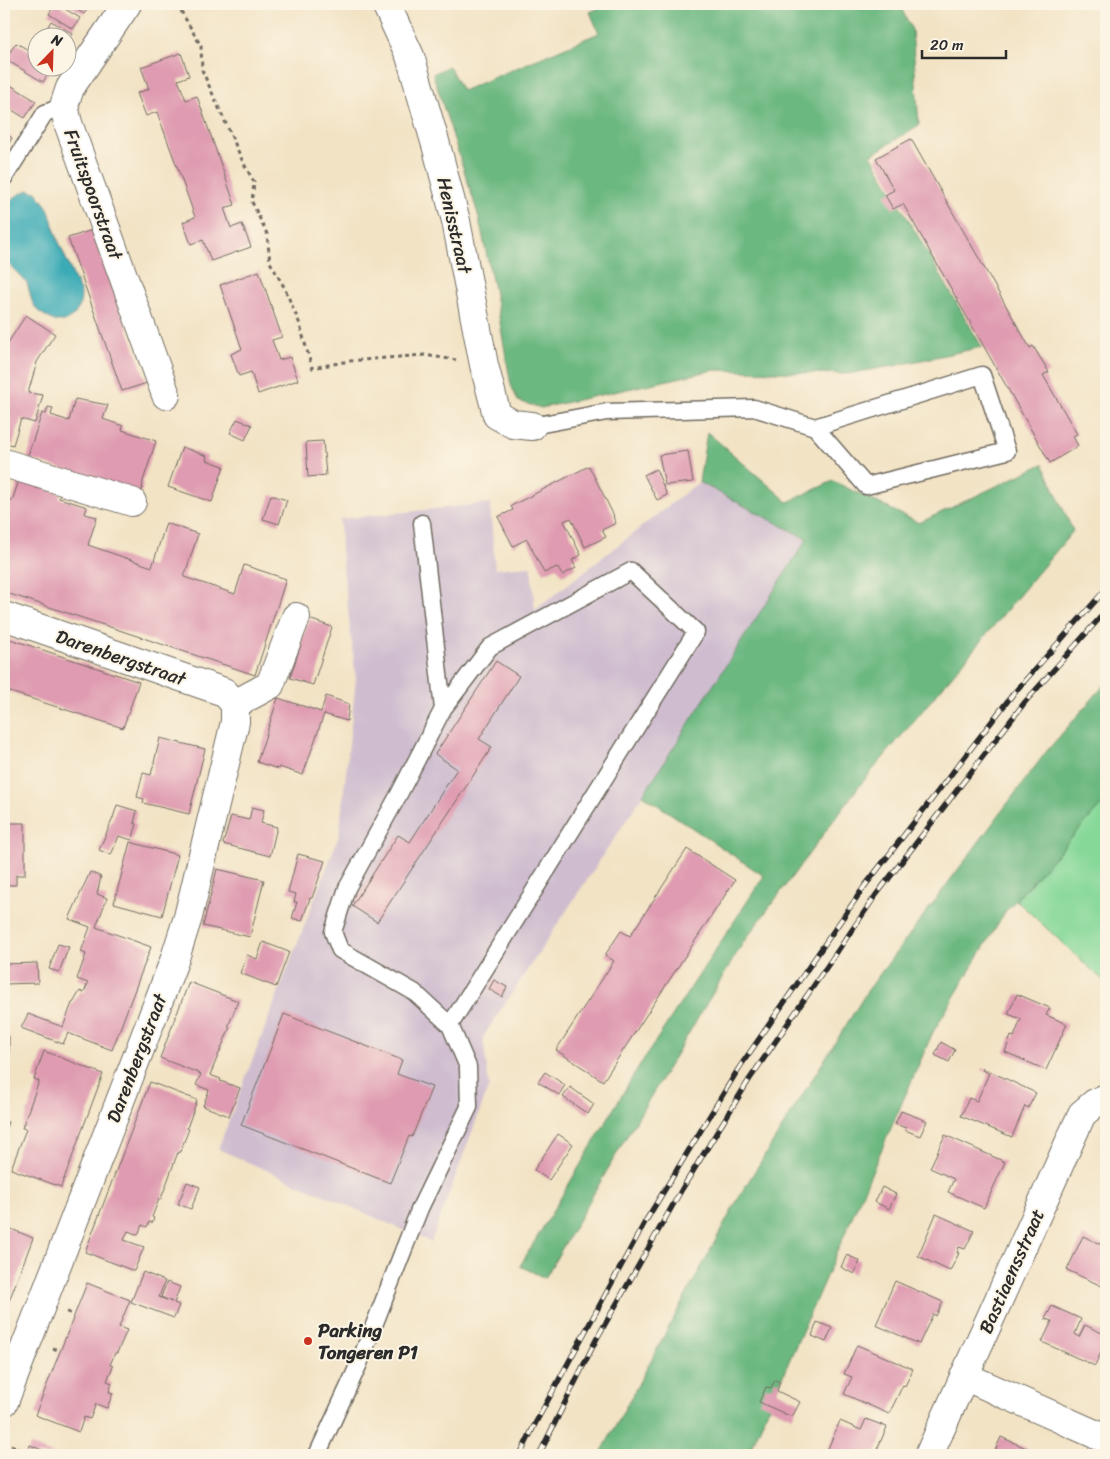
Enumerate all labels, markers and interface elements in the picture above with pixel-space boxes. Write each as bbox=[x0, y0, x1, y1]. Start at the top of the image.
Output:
text: N bbox=[47, 27, 67, 54]
north arrow bbox=[28, 28, 78, 78]
scale bar bbox=[922, 28, 1006, 60]
text: 20 m bbox=[930, 32, 964, 58]
street label: Fruitspoorstraat bbox=[55, 124, 133, 266]
street label: Henisstraat bbox=[427, 174, 482, 278]
street label: Darenbergstraat bbox=[51, 620, 192, 696]
street label: Darenbergstraat bbox=[97, 988, 177, 1128]
street label: Bastiaensstraat bbox=[969, 1203, 1054, 1339]
place label: Parking Tongeren P1 bbox=[318, 1314, 418, 1369]
marker: Parking Tongeren P1 bbox=[302, 1335, 314, 1347]

